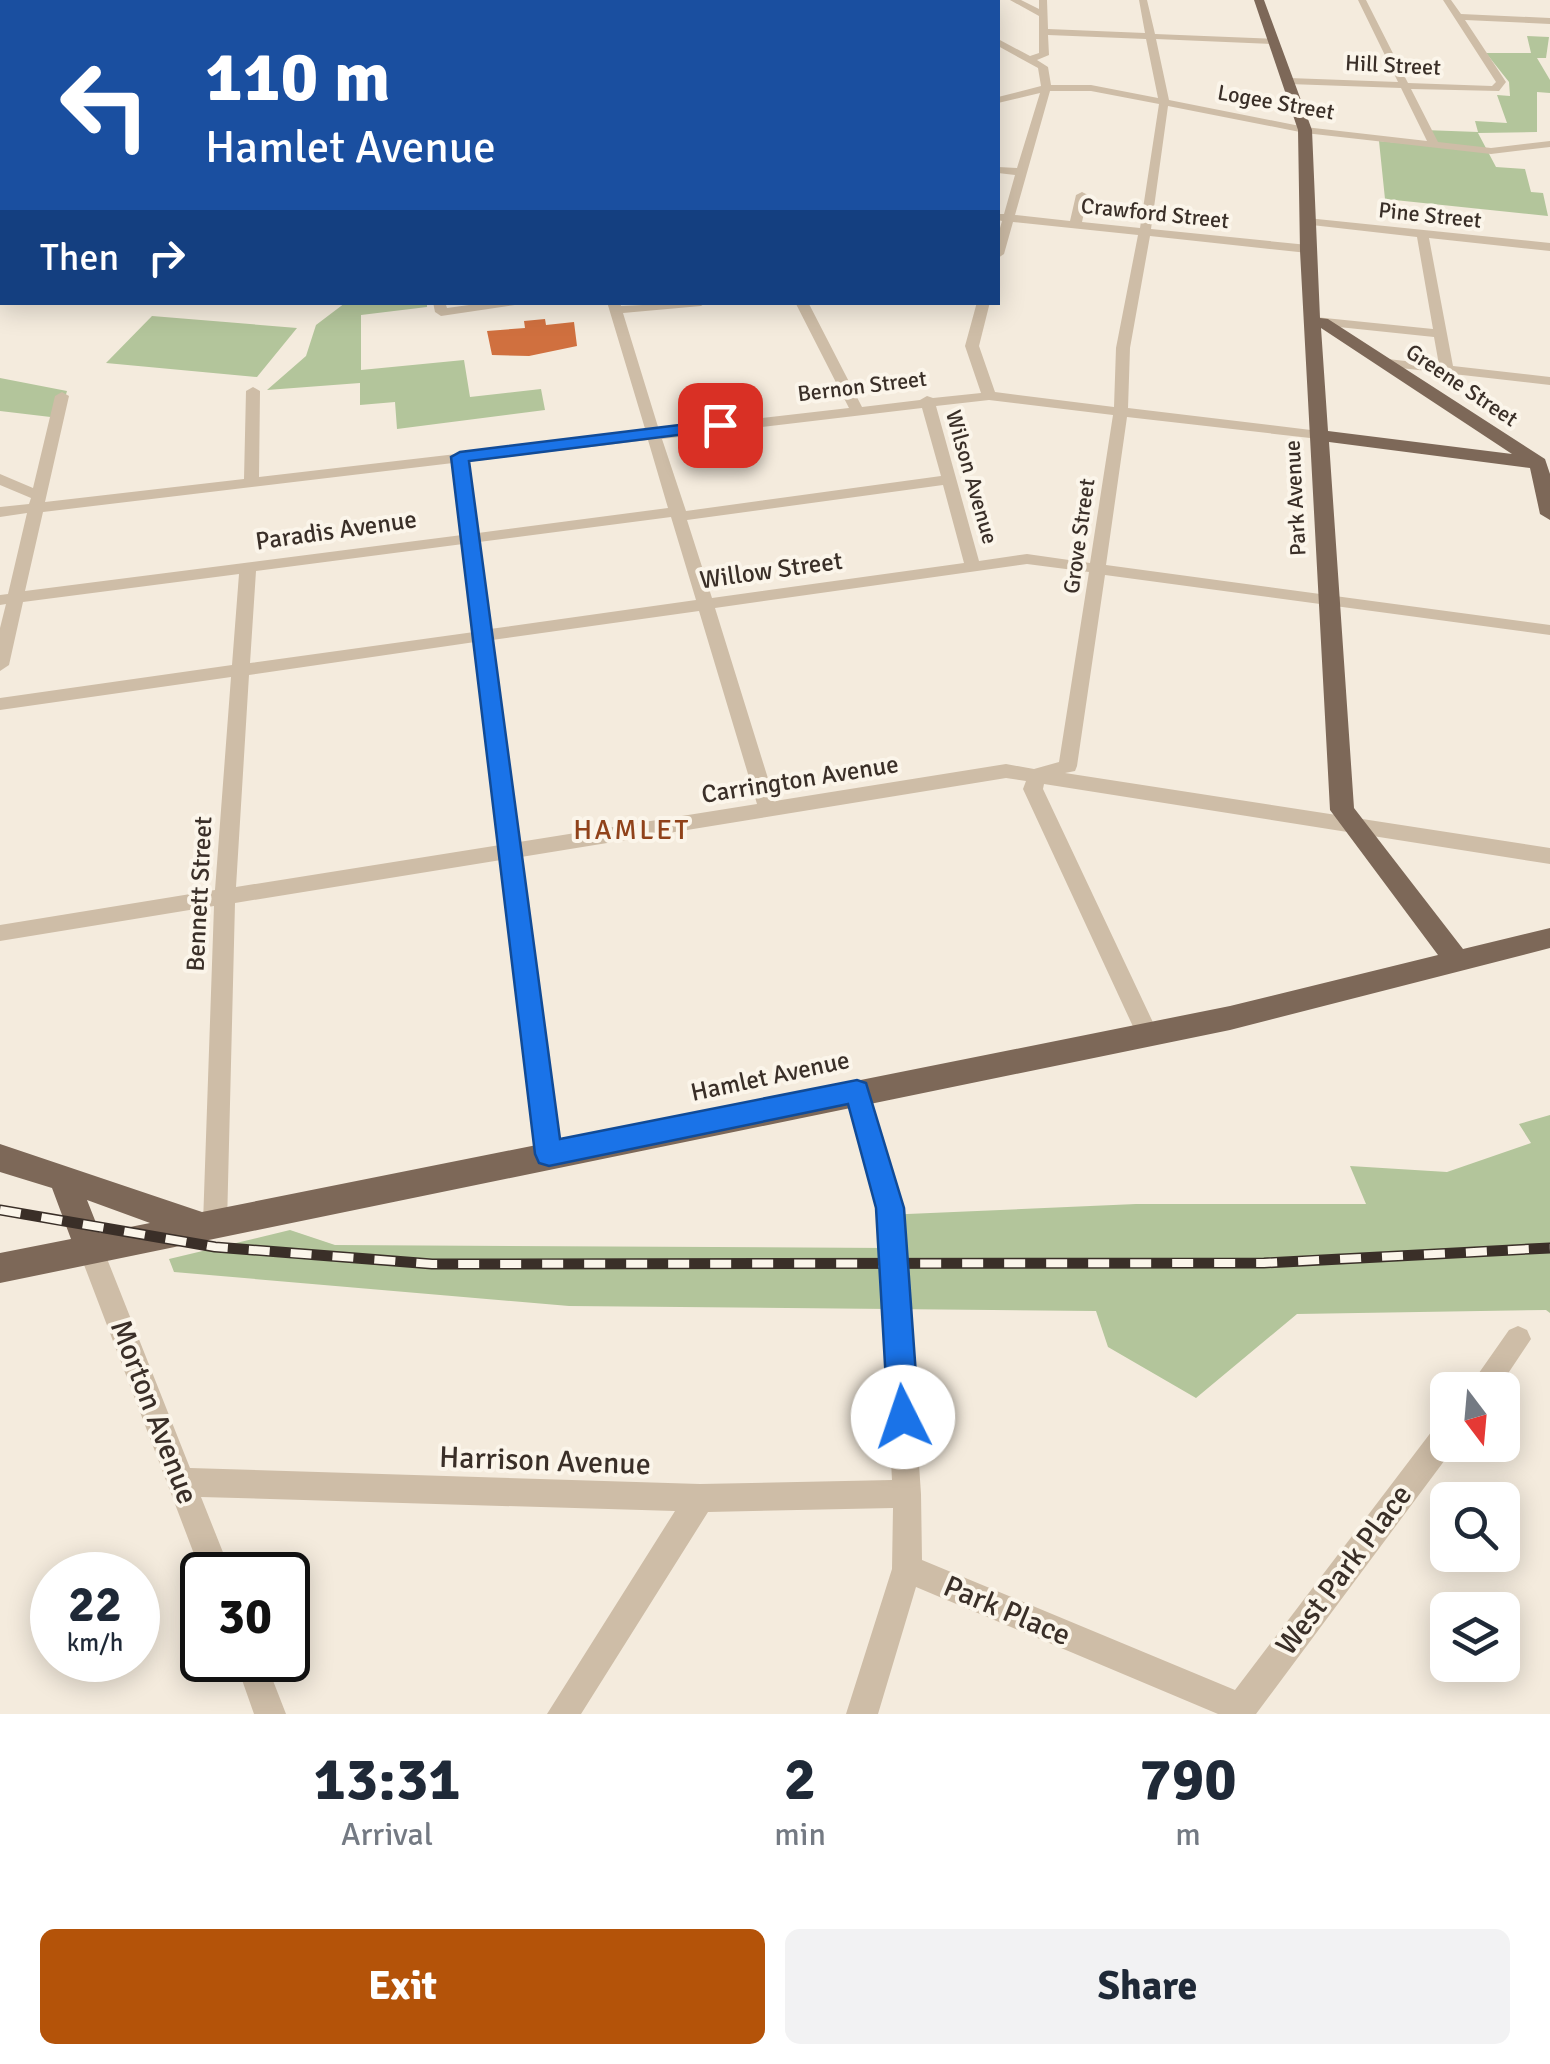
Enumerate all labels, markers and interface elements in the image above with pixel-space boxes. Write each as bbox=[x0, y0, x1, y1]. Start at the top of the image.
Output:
text: 110 m bbox=[205, 34, 390, 120]
icon: left bbox=[40, 40, 170, 170]
street label: Hill Street bbox=[1345, 49, 1442, 81]
street label: Logee Street bbox=[1215, 78, 1337, 126]
text: Hamlet Avenue bbox=[205, 120, 496, 175]
street label: Crawford Street bbox=[1080, 192, 1231, 234]
street label: Pine Street bbox=[1377, 196, 1483, 234]
icon: right bbox=[139, 230, 194, 285]
text: Then bbox=[40, 234, 119, 281]
street label: Greene Street bbox=[1401, 338, 1523, 432]
street label: Bernon Street bbox=[796, 365, 928, 407]
pin bbox=[678, 383, 763, 468]
icon: arrive bbox=[693, 398, 748, 453]
street label: Wilson Avenue bbox=[940, 407, 1004, 547]
street label: Park Avenue bbox=[1278, 439, 1312, 557]
street label: Grove Street bbox=[1058, 476, 1100, 595]
street label: Paradis Avenue bbox=[253, 503, 419, 557]
street label: Willow Street bbox=[698, 545, 845, 595]
street label: Carrington Avenue bbox=[699, 748, 901, 810]
district label: HAMLET bbox=[573, 813, 691, 847]
street label: Bennett Street bbox=[179, 815, 219, 972]
street label: Hamlet Avenue bbox=[688, 1044, 852, 1108]
street label: Morton Avenue bbox=[102, 1315, 206, 1509]
position arrow bbox=[851, 1365, 955, 1469]
north arrow bbox=[1430, 1372, 1520, 1462]
map controls bbox=[1430, 1372, 1520, 1682]
street label: Harrison Avenue bbox=[439, 1439, 651, 1483]
street label: West Park Place bbox=[1268, 1477, 1420, 1663]
button: search bbox=[1430, 1482, 1520, 1572]
speed limit sign: 30 bbox=[180, 1552, 310, 1682]
street label: Park Place bbox=[938, 1568, 1076, 1654]
text: 22 bbox=[68, 1574, 122, 1636]
button: layers bbox=[1430, 1592, 1520, 1682]
text: km/h bbox=[67, 1627, 123, 1658]
text: 13:31 bbox=[313, 1743, 461, 1817]
text: 2 bbox=[784, 1743, 816, 1817]
text: 790 bbox=[1139, 1743, 1237, 1817]
text: Arrival bbox=[341, 1815, 433, 1854]
text: min bbox=[774, 1815, 826, 1854]
text: m bbox=[1175, 1815, 1201, 1854]
button: Exit bbox=[40, 1929, 765, 2044]
button: Share bbox=[785, 1929, 1510, 2044]

